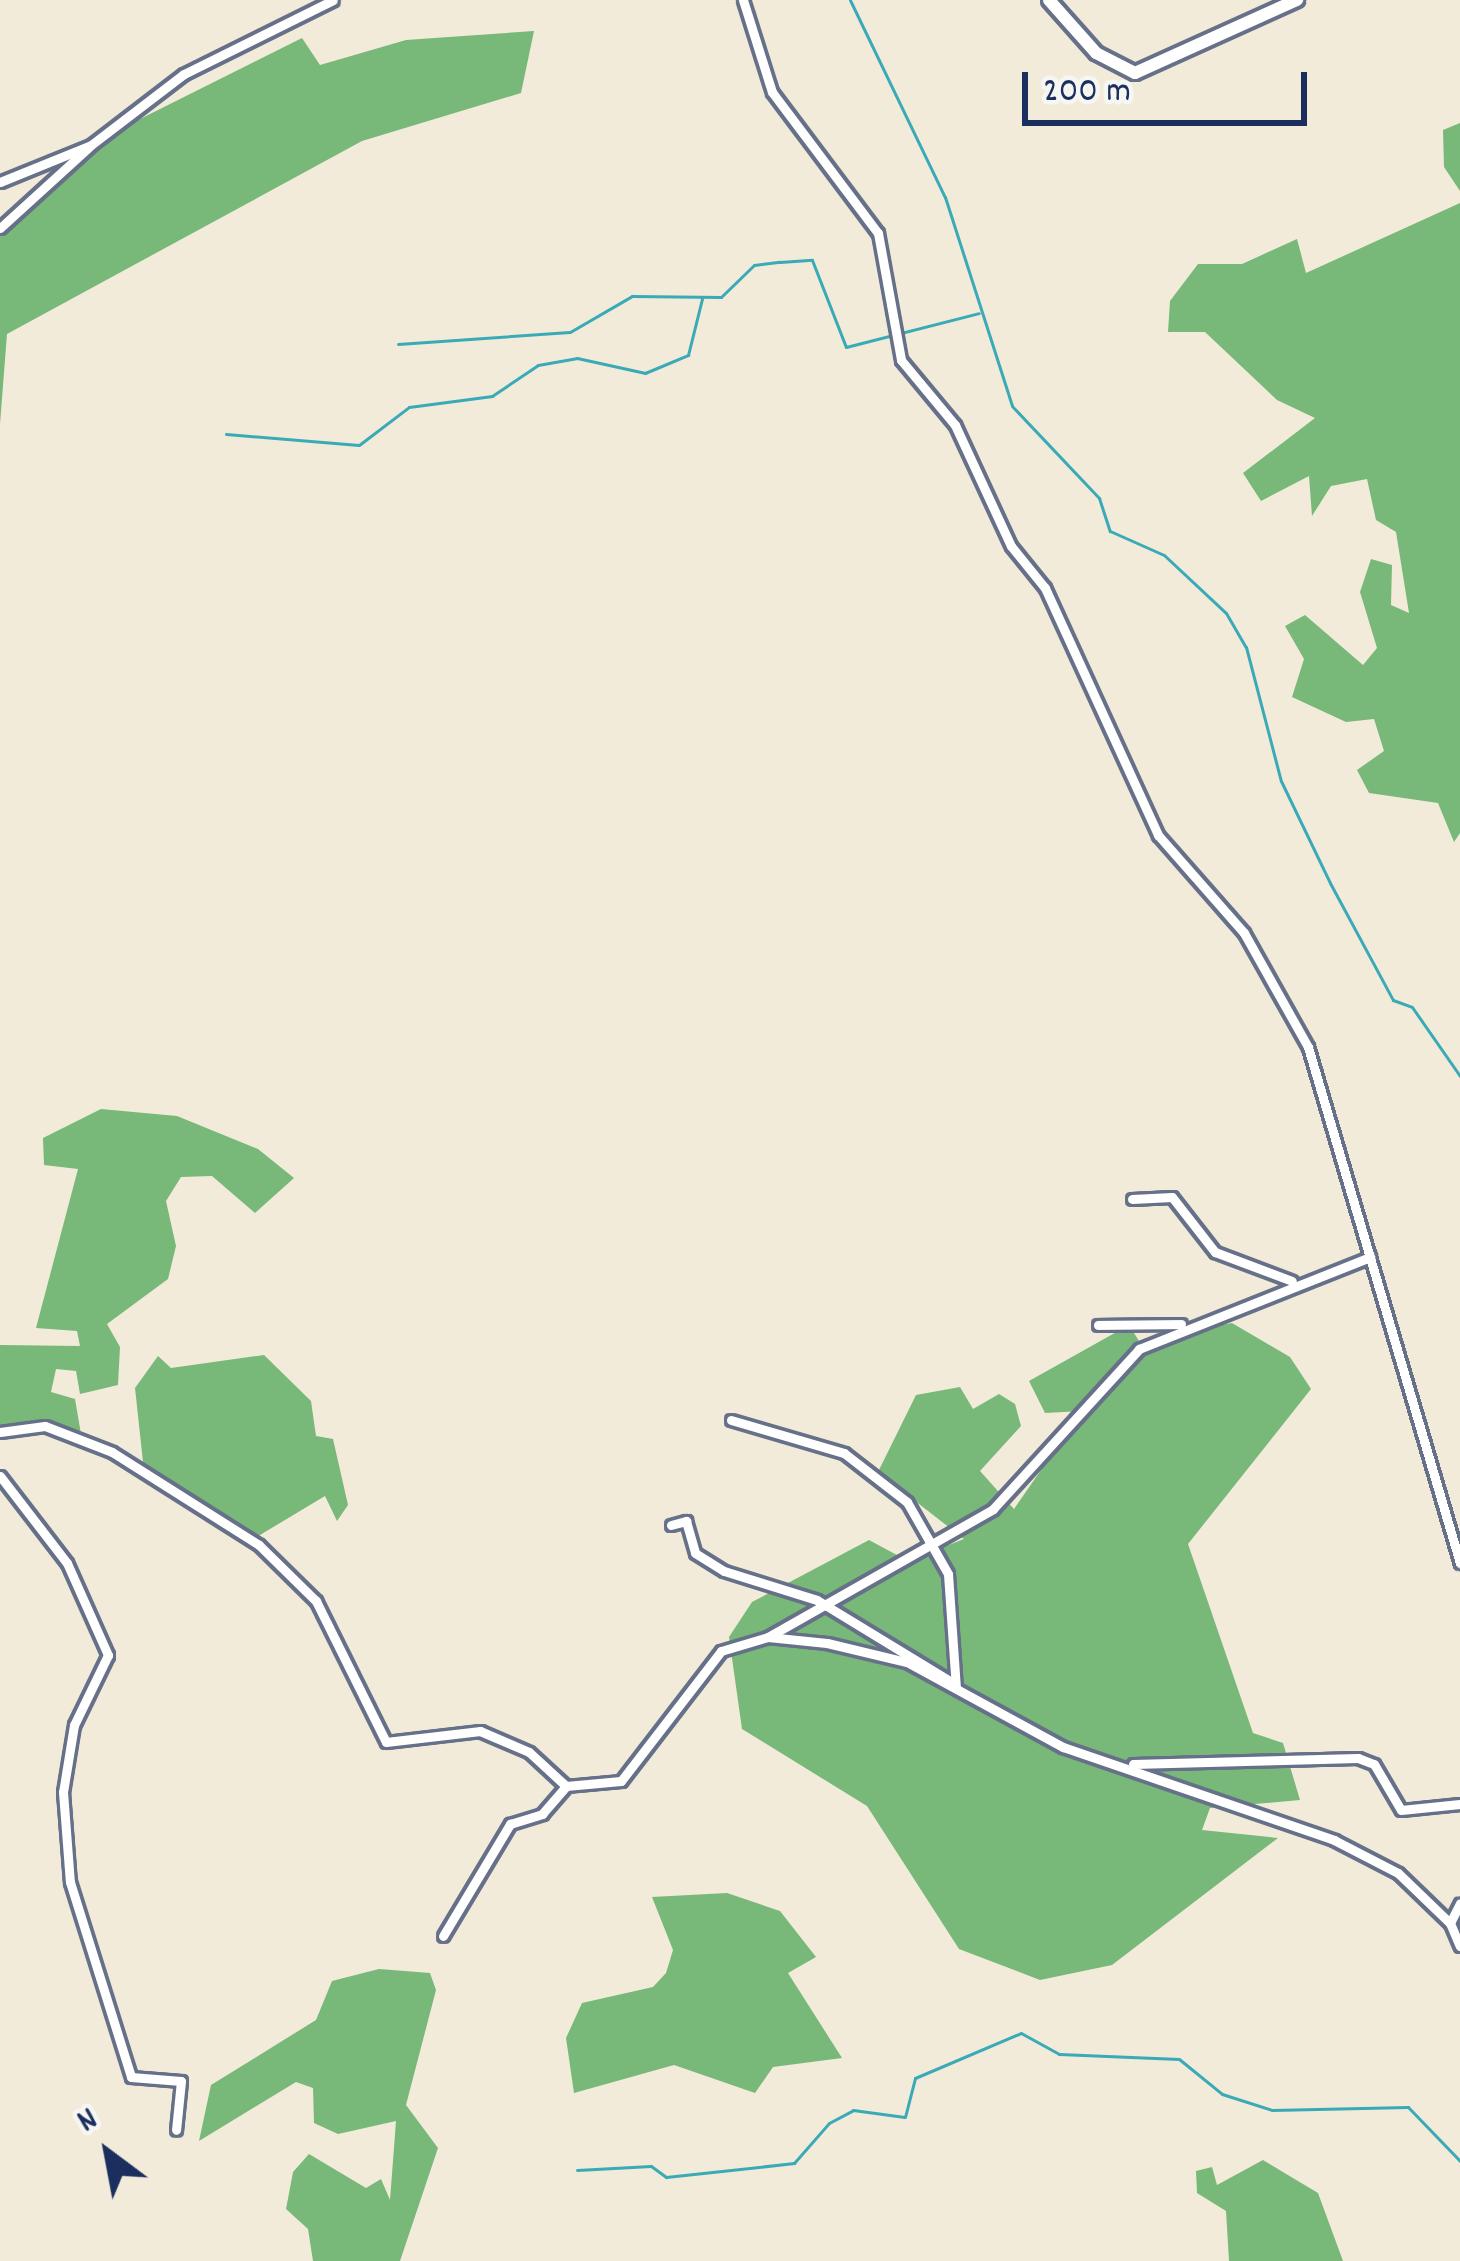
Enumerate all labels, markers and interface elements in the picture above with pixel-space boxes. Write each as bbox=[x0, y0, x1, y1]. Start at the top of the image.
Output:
scale bar bbox=[1028, 48, 1313, 122]
text: 200 m bbox=[1043, 67, 1131, 119]
north arrow bbox=[48, 2093, 168, 2213]
text: N bbox=[69, 2098, 108, 2146]

